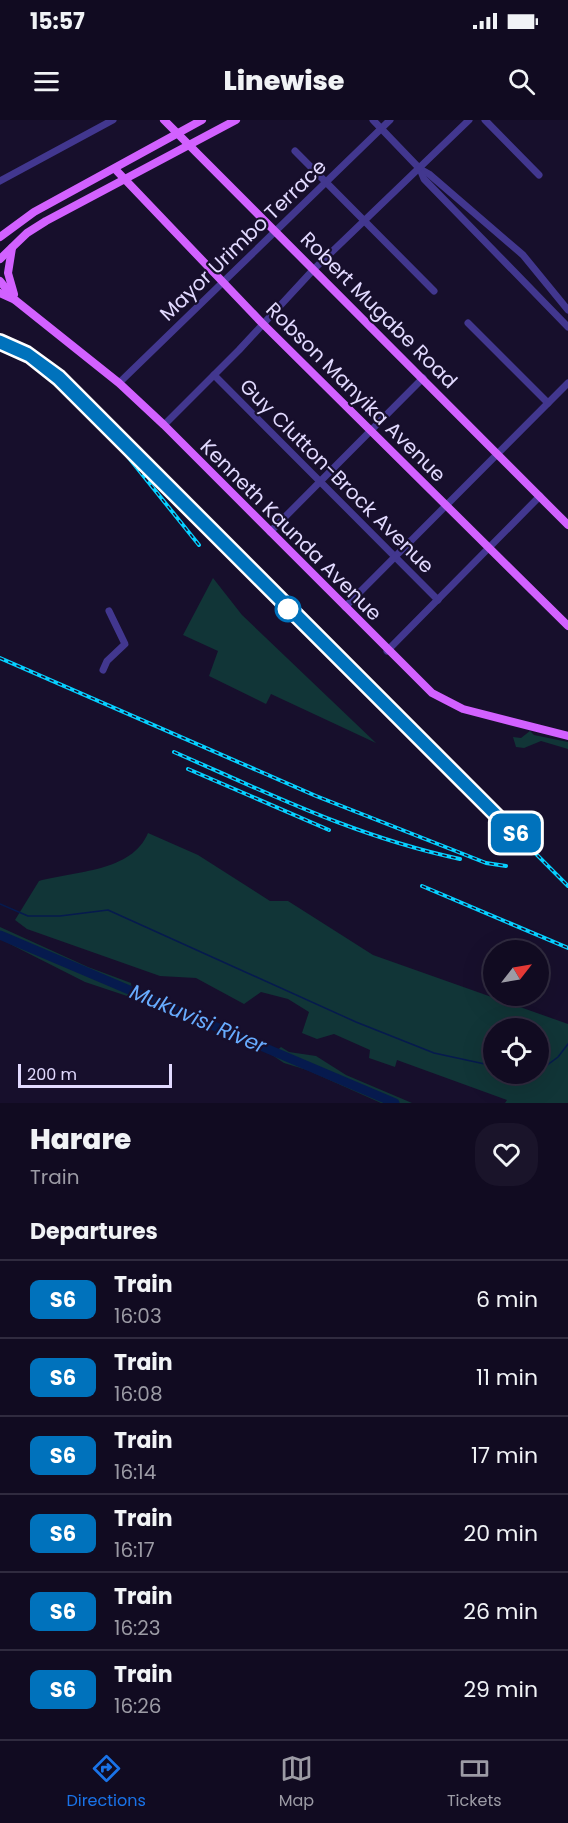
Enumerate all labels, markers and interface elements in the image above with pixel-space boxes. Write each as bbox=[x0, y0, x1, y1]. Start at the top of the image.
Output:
text: 15:57 bbox=[30, 6, 85, 37]
text: Linewise bbox=[224, 62, 344, 99]
icon: menu bbox=[30, 65, 63, 98]
icon: search bbox=[505, 65, 538, 98]
street label: Mayor Urimbo Terrace bbox=[153, 153, 333, 327]
street label: Robert Mugabe Road bbox=[294, 225, 464, 395]
street label: Robson Manyika Avenue bbox=[260, 296, 452, 488]
street label: Guy Clutton-Brock Avenue bbox=[234, 373, 440, 579]
street label: Kenneth Kaunda Avenue bbox=[194, 433, 388, 627]
unlabelled marker bbox=[275, 596, 301, 622]
line badge: S6 bbox=[489, 814, 543, 852]
text: S6 bbox=[503, 819, 529, 848]
north arrow bbox=[483, 940, 549, 1006]
map controls bbox=[483, 940, 549, 1084]
water label: Mukuvisi River bbox=[125, 977, 272, 1061]
button: locate bbox=[483, 1018, 549, 1084]
scale bar bbox=[18, 1061, 172, 1088]
text: 200 m bbox=[27, 1063, 77, 1086]
text: Harare bbox=[30, 1120, 131, 1159]
button: heart bbox=[475, 1123, 538, 1186]
text: Train bbox=[30, 1163, 80, 1191]
text: Departures bbox=[30, 1216, 158, 1247]
text: Train bbox=[114, 1269, 173, 1300]
text: 6 min bbox=[476, 1284, 538, 1315]
text: S6 bbox=[50, 1285, 76, 1314]
text: 16:03 bbox=[114, 1302, 162, 1330]
text: Train bbox=[114, 1347, 173, 1378]
text: 11 min bbox=[476, 1362, 538, 1393]
text: S6 bbox=[50, 1363, 76, 1392]
text: 16:08 bbox=[114, 1380, 163, 1408]
text: Train bbox=[114, 1425, 173, 1456]
text: 17 min bbox=[471, 1440, 538, 1471]
text: S6 bbox=[50, 1441, 76, 1470]
text: 16:14 bbox=[114, 1458, 156, 1486]
text: Train bbox=[114, 1503, 173, 1534]
text: 20 min bbox=[464, 1518, 538, 1549]
text: S6 bbox=[50, 1519, 76, 1548]
text: 16:17 bbox=[114, 1536, 155, 1564]
text: Train bbox=[114, 1581, 173, 1612]
text: 26 min bbox=[463, 1596, 538, 1627]
text: S6 bbox=[50, 1597, 76, 1626]
text: 16:23 bbox=[114, 1614, 161, 1642]
text: Train bbox=[114, 1659, 173, 1690]
text: 29 min bbox=[463, 1674, 538, 1705]
text: S6 bbox=[50, 1675, 76, 1704]
text: 16:26 bbox=[114, 1692, 162, 1720]
tab: Directions bbox=[66, 1752, 146, 1813]
tab: Map bbox=[279, 1752, 314, 1813]
tab: Tickets bbox=[447, 1752, 502, 1813]

